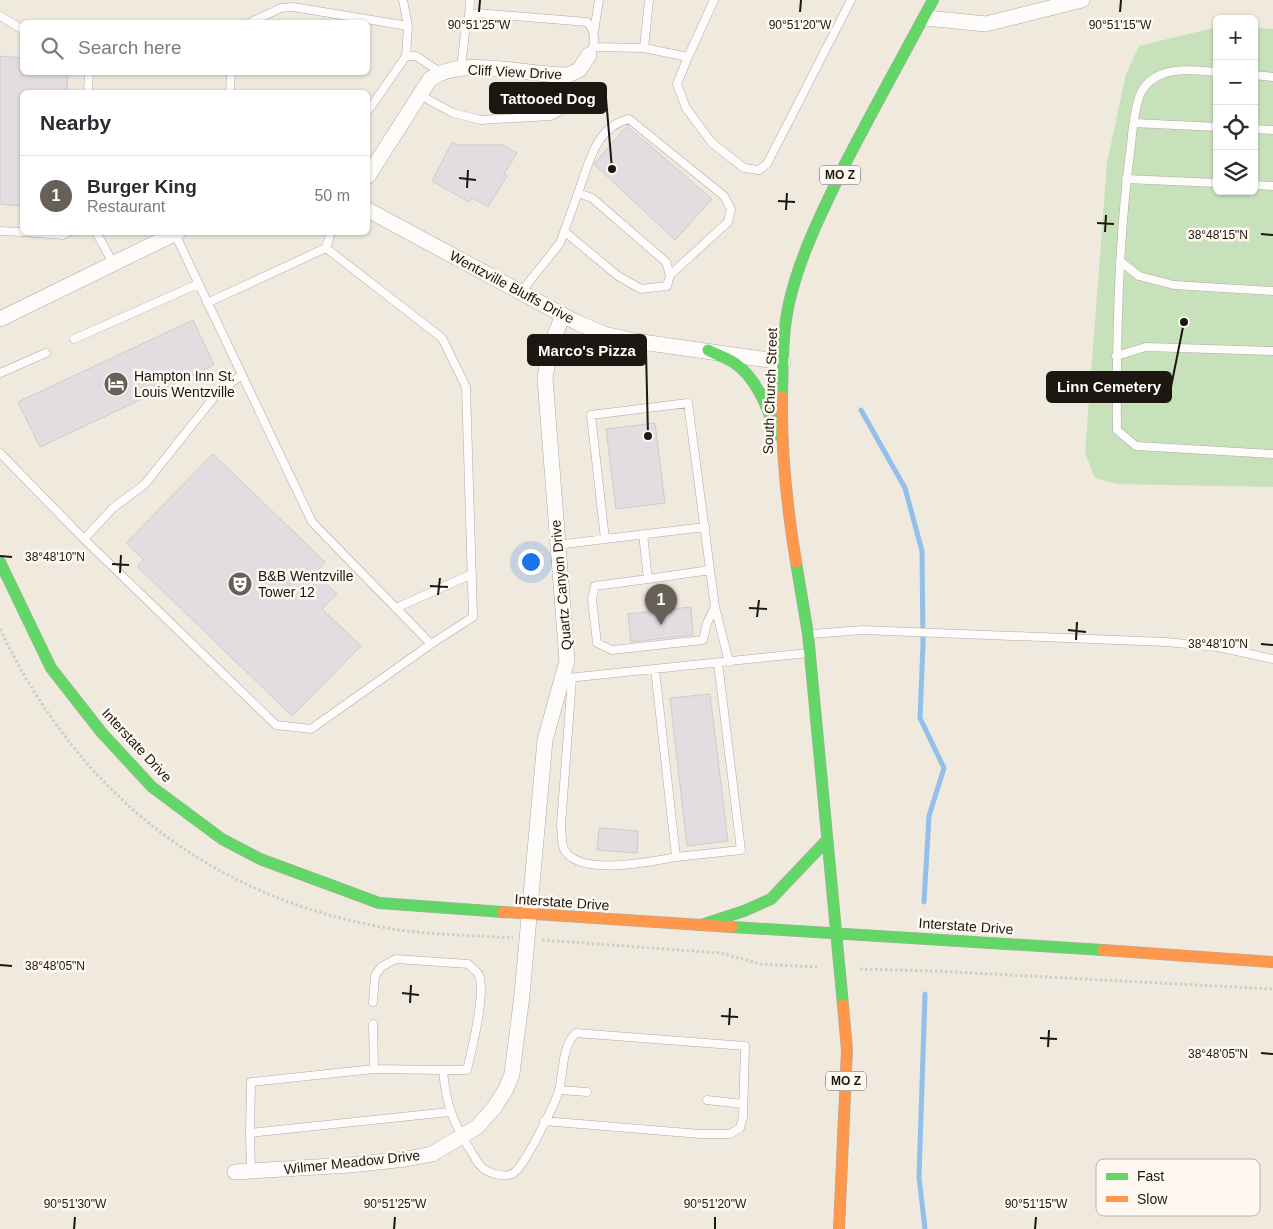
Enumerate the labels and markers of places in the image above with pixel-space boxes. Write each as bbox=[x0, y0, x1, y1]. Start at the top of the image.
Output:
callout: Tattooed Dog bbox=[490, 83, 606, 113]
callout: Marco's Pizza bbox=[528, 335, 646, 365]
place label: Hampton Inn St. Louis Wentzville bbox=[134, 368, 235, 400]
hotel icon: Hampton Inn St. Louis Wentzville bbox=[103, 371, 129, 397]
callout: Linn Cemetery bbox=[1047, 372, 1171, 402]
place label: B&B Wentzville Tower 12 bbox=[258, 568, 354, 600]
theatre icon: B&B Wentzville Tower 12 bbox=[227, 571, 253, 597]
pin: 1 bbox=[645, 584, 677, 625]

